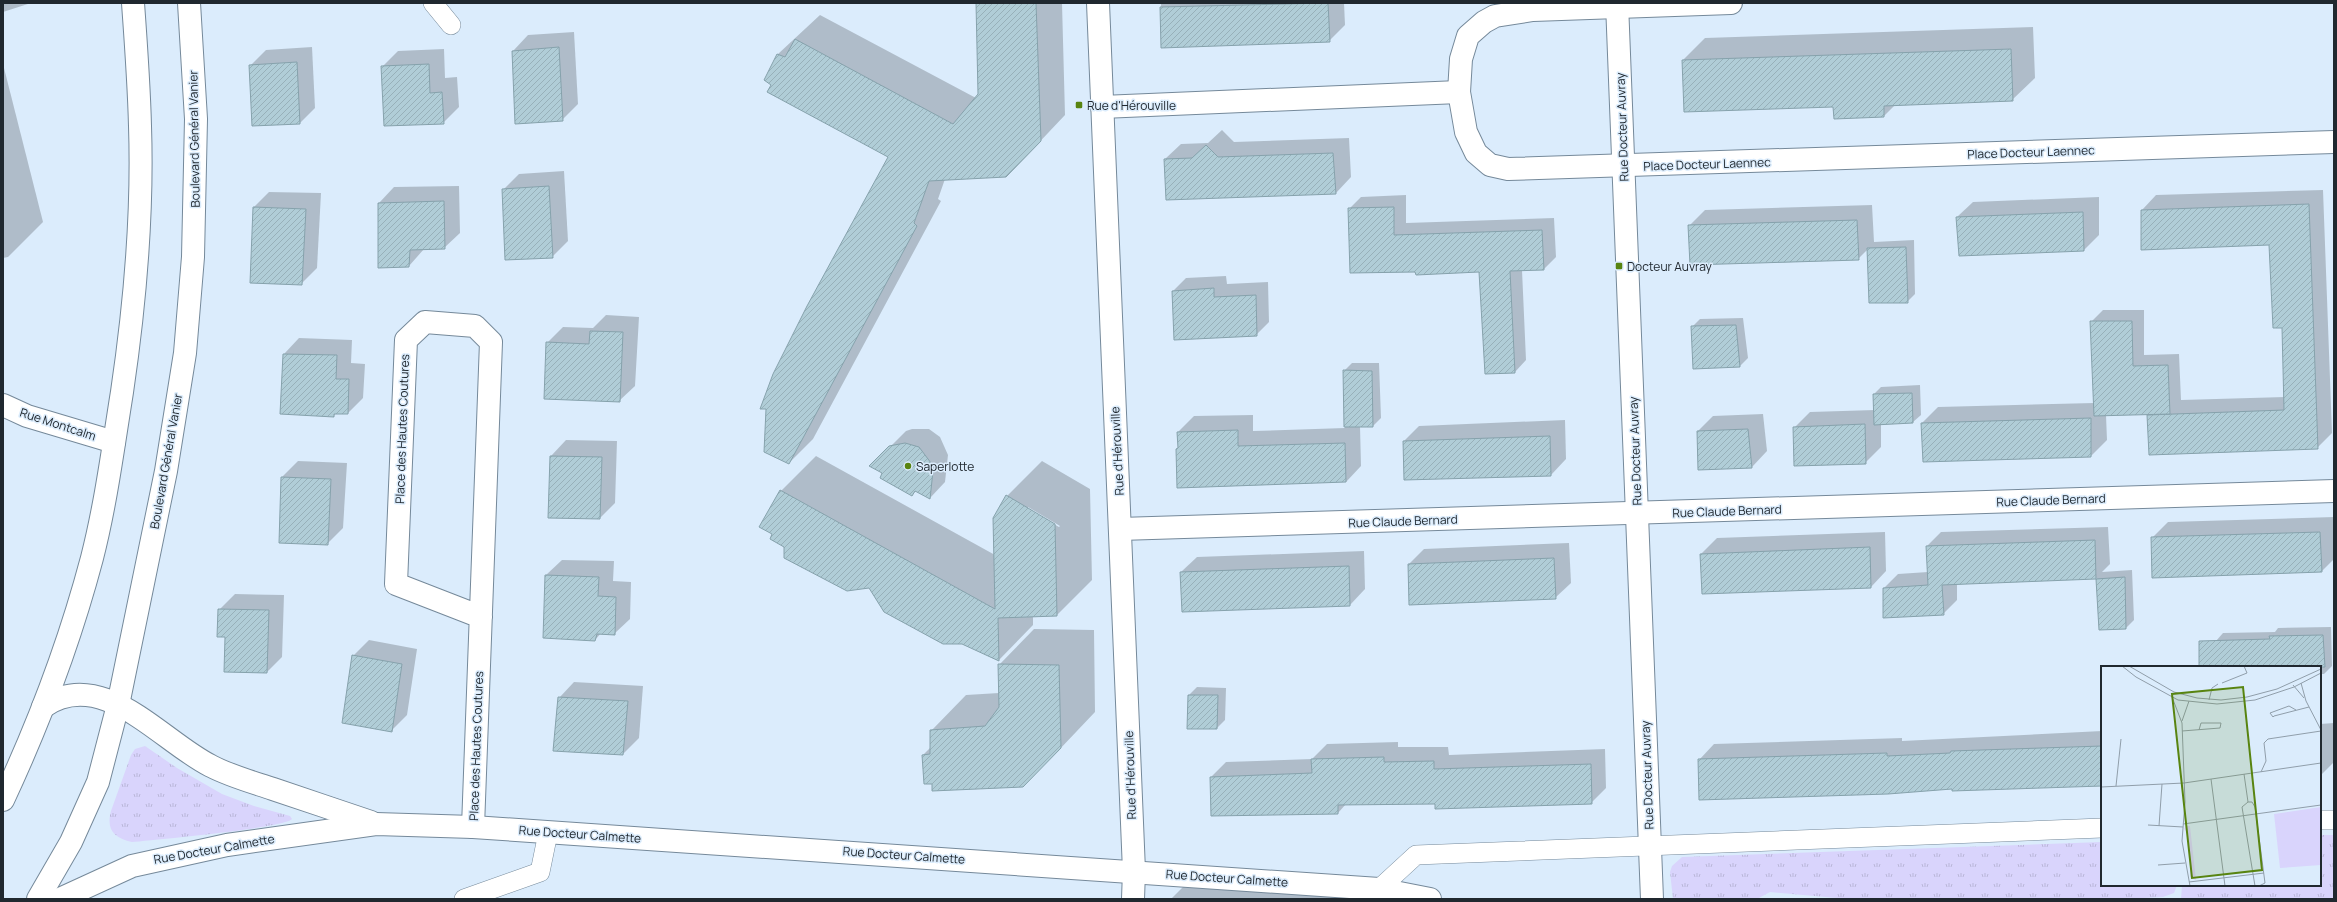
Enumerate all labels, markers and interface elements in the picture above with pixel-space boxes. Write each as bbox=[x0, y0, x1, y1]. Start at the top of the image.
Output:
street label: Boulevard Général Vanier bbox=[184, 70, 204, 208]
street label: Rue Docteur Auvray bbox=[1612, 72, 1632, 182]
place label: Rue d'Hérouville bbox=[1087, 97, 1176, 114]
marker: Rue d'Hérouville bbox=[1074, 100, 1084, 110]
street label: Place Docteur Laennec bbox=[1967, 141, 2095, 163]
street label: Place Docteur Laennec bbox=[1643, 153, 1771, 175]
place label: Docteur Auvray bbox=[1627, 258, 1712, 275]
marker: Docteur Auvray bbox=[1614, 261, 1624, 271]
street label: Place des Hautes Coutures bbox=[391, 354, 413, 504]
street label: Boulevard Général Vanier bbox=[146, 391, 186, 530]
street label: Rue Docteur Auvray bbox=[1625, 396, 1645, 506]
street label: Rue Montcalm bbox=[18, 404, 98, 444]
street label: Rue d'Hérouville bbox=[1106, 406, 1128, 496]
place label: Saperlotte bbox=[916, 458, 974, 475]
marker: Saperlotte bbox=[903, 461, 913, 471]
street label: Rue Claude Bernard bbox=[1996, 490, 2106, 510]
street label: Rue Claude Bernard bbox=[1672, 501, 1782, 521]
street label: Rue Claude Bernard bbox=[1348, 511, 1458, 531]
inset map bbox=[2101, 666, 2321, 886]
street label: Place des Hautes Coutures bbox=[465, 671, 487, 821]
street label: Rue Docteur Auvray bbox=[1637, 720, 1657, 830]
street label: Rue d'Hérouville bbox=[1120, 730, 1140, 820]
street label: Rue Docteur Calmette bbox=[518, 821, 642, 847]
street label: Rue Docteur Calmette bbox=[152, 830, 276, 868]
street label: Rue Docteur Calmette bbox=[842, 842, 966, 868]
street label: Rue Docteur Calmette bbox=[1165, 865, 1289, 891]

